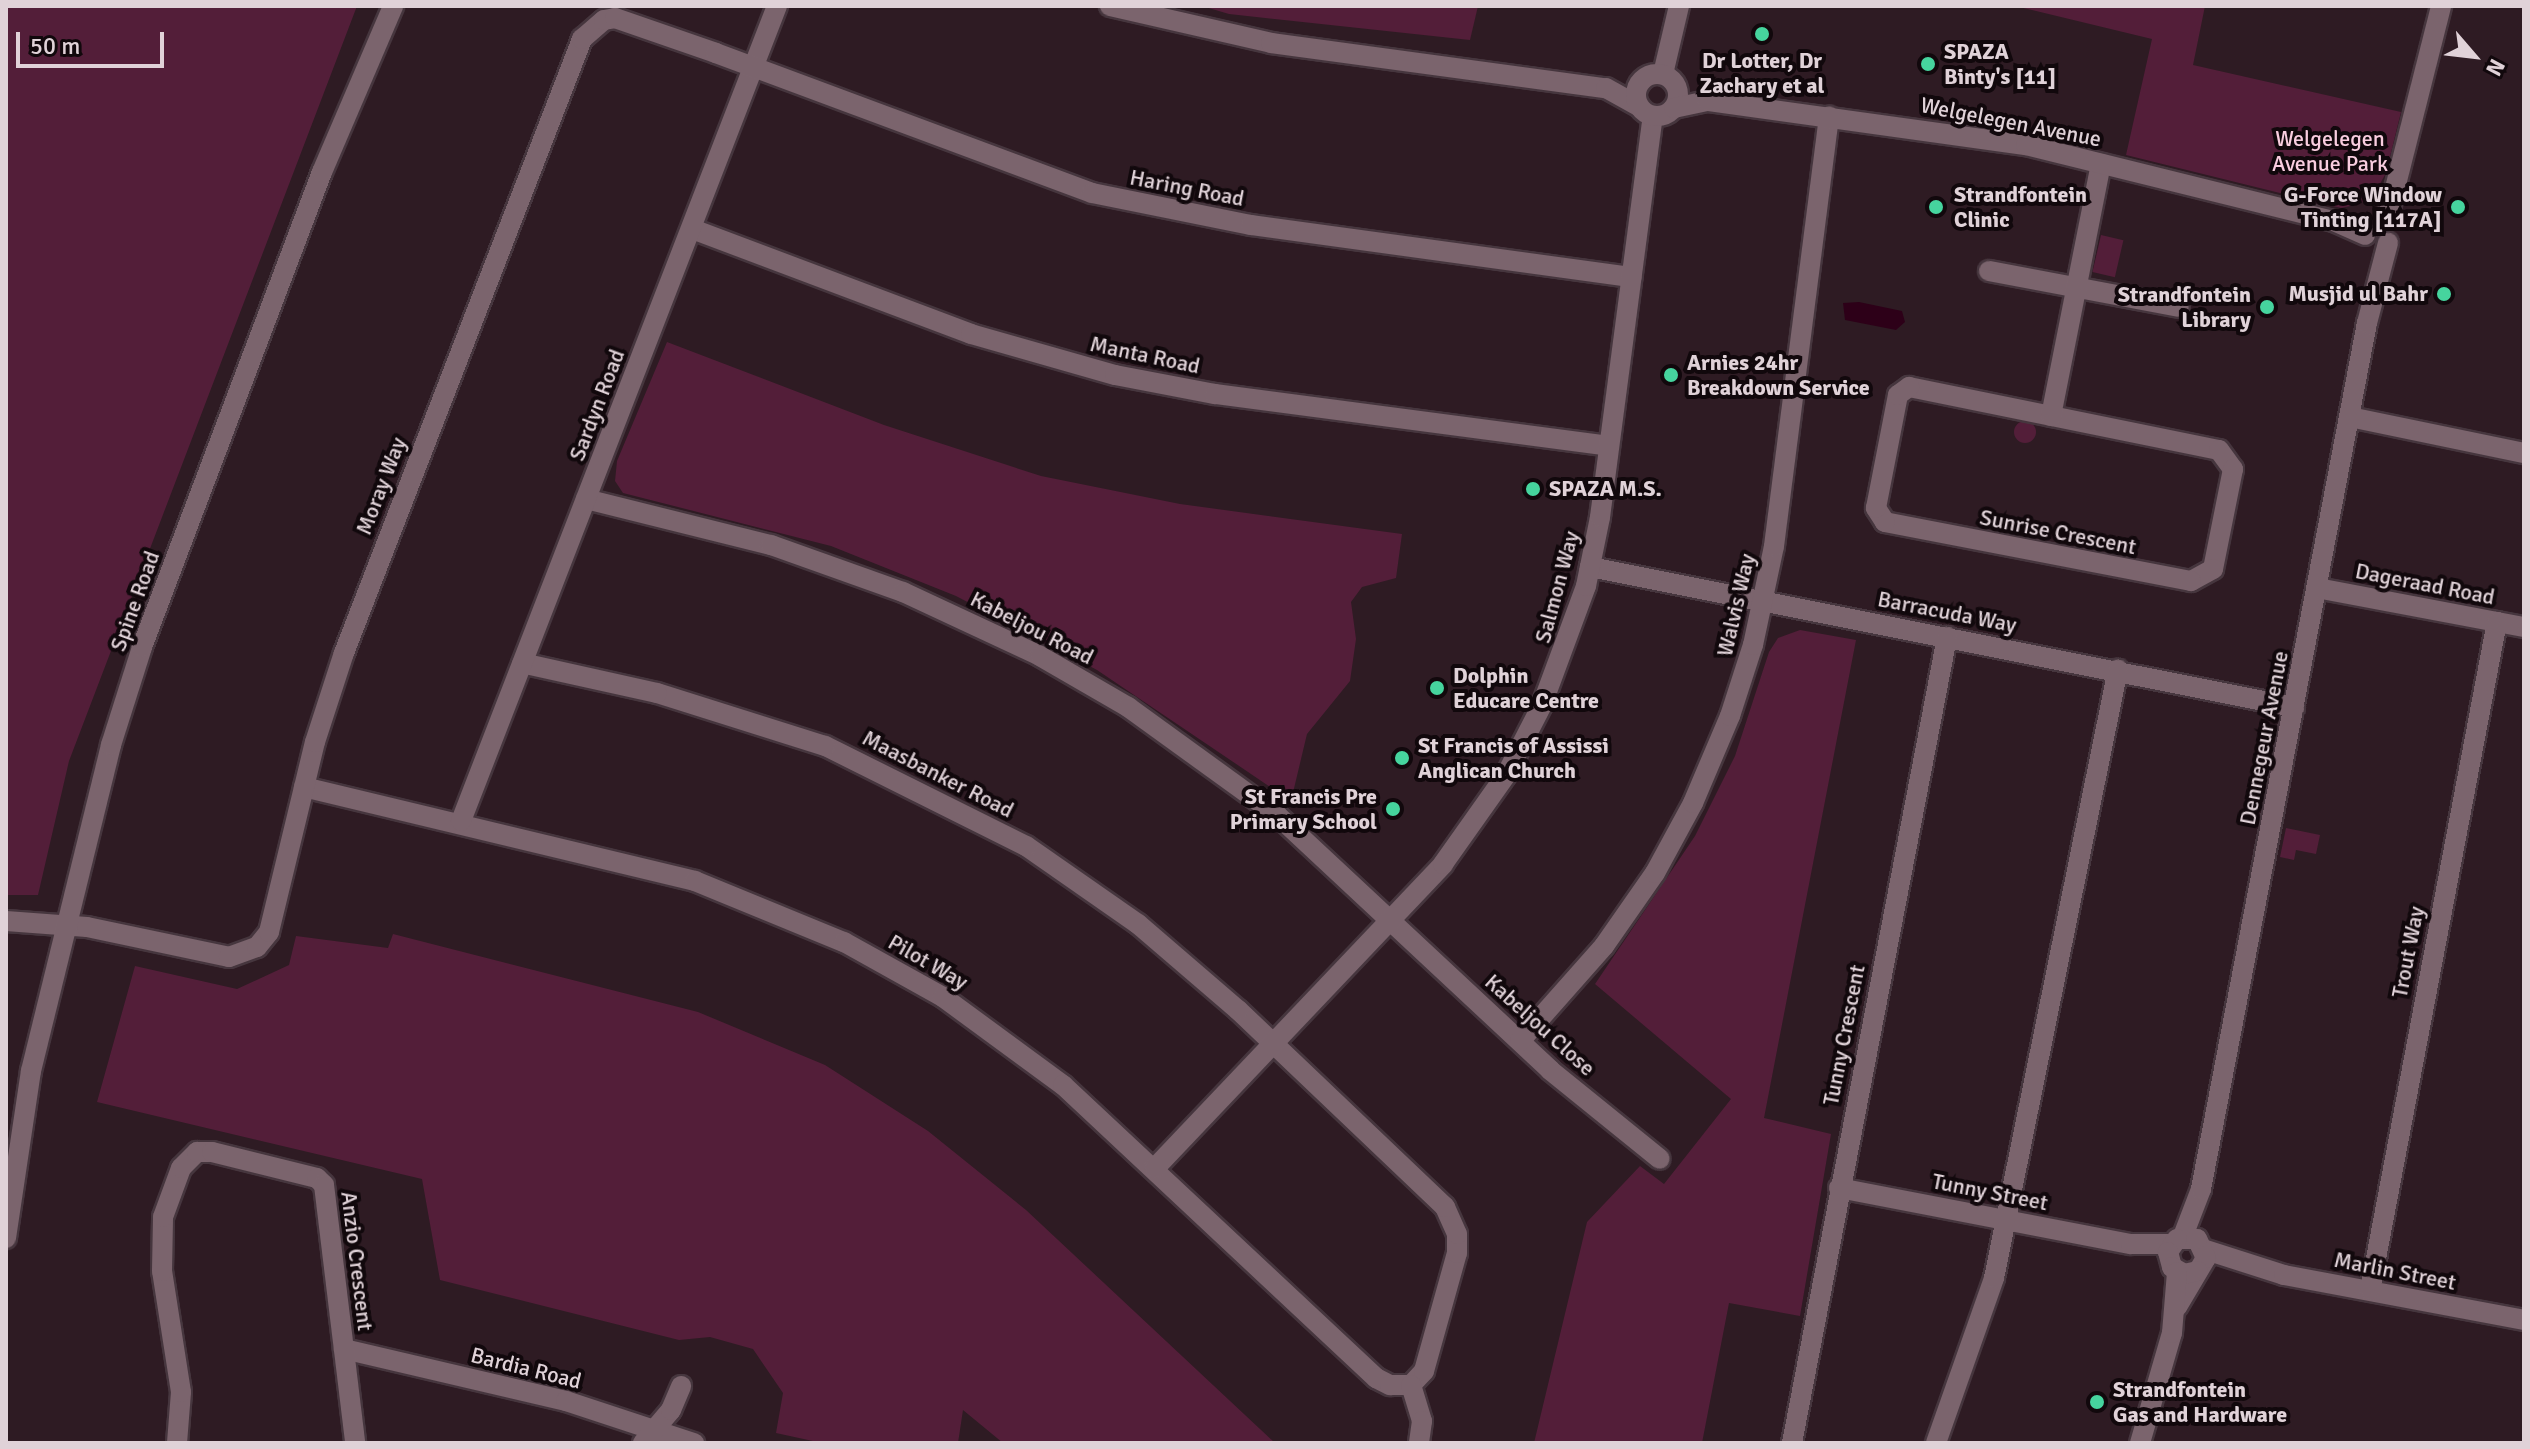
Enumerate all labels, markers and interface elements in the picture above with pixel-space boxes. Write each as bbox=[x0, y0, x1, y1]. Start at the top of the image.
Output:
scale bar bbox=[20, 16, 168, 66]
north arrow bbox=[2434, 16, 2514, 96]
marker: Dr Lotter, Dr Zachary et al bbox=[1753, 25, 1771, 43]
text: 50 m bbox=[30, 31, 80, 61]
place label: SPAZA Binty's [11] bbox=[1944, 38, 2056, 90]
place label: Dr Lotter, Dr Zachary et al bbox=[1700, 47, 1824, 98]
text: N bbox=[2480, 54, 2511, 81]
marker: SPAZA Binty's [11] bbox=[1919, 55, 1937, 73]
street label: Welgelegen Avenue bbox=[1918, 92, 2104, 152]
park label: Welgelegen Avenue Park bbox=[2272, 125, 2388, 176]
street label: Haring Road bbox=[1128, 164, 1246, 212]
place label: Strandfontein Clinic bbox=[1954, 181, 2087, 232]
place label: G-Force Window Tinting [117A] bbox=[2284, 181, 2442, 232]
marker: Strandfontein Clinic bbox=[1925, 196, 1947, 218]
marker: G-Force Window Tinting [117A] bbox=[2449, 198, 2467, 216]
place label: Strandfontein Library bbox=[2118, 281, 2251, 332]
place label: Musjid ul Bahr bbox=[2289, 281, 2428, 307]
marker: Musjid ul Bahr bbox=[2435, 285, 2453, 303]
marker: Strandfontein Library bbox=[2258, 298, 2276, 316]
street label: Manta Road bbox=[1088, 330, 1202, 380]
street label: Sardyn Road bbox=[564, 346, 630, 464]
place label: Arnies 24hr Breakdown Service bbox=[1687, 349, 1870, 400]
marker: Arnies 24hr Breakdown Service bbox=[1662, 366, 1680, 384]
street label: Moray Way bbox=[350, 434, 412, 538]
place label: SPAZA M.S. bbox=[1549, 476, 1662, 502]
marker: SPAZA M.S. bbox=[1524, 480, 1542, 498]
street label: Sunrise Crescent bbox=[1978, 504, 2138, 560]
street label: Salmon Way bbox=[1529, 528, 1585, 646]
street label: Spine Road bbox=[105, 547, 165, 655]
street label: Walvis Way bbox=[1711, 551, 1761, 659]
street label: Dageraad Road bbox=[2353, 558, 2497, 610]
street label: Kabeljou Road bbox=[966, 586, 1098, 670]
street label: Barracuda Way bbox=[1875, 586, 2019, 638]
street label: Dennegeur Avenue bbox=[2234, 649, 2294, 827]
place label: Dolphin Educare Centre bbox=[1453, 662, 1599, 714]
marker: Dolphin Educare Centre bbox=[1428, 679, 1446, 697]
street label: Maasbanker Road bbox=[858, 725, 1018, 823]
place label: St Francis of Assissi Anglican Church bbox=[1418, 732, 1609, 784]
marker: St Francis of Assissi Anglican Church bbox=[1393, 749, 1411, 767]
place label: St Francis Pre Primary School bbox=[1230, 783, 1377, 834]
marker: St Francis Pre Primary School bbox=[1384, 800, 1402, 818]
street label: Trout Way bbox=[2386, 904, 2430, 1000]
street label: Pilot Way bbox=[884, 929, 972, 995]
street label: Tunny Crescent bbox=[1817, 963, 1871, 1107]
street label: Kabeljou Close bbox=[1479, 969, 1601, 1081]
street label: Tunny Street bbox=[1930, 1168, 2050, 1216]
street label: Anzio Crescent bbox=[335, 1190, 379, 1332]
street label: Marlin Street bbox=[2332, 1246, 2458, 1296]
street label: Bardia Road bbox=[468, 1342, 584, 1394]
place label: Strandfontein Gas and Hardware bbox=[2113, 1376, 2287, 1428]
marker: Strandfontein Gas and Hardware bbox=[2088, 1393, 2106, 1411]

